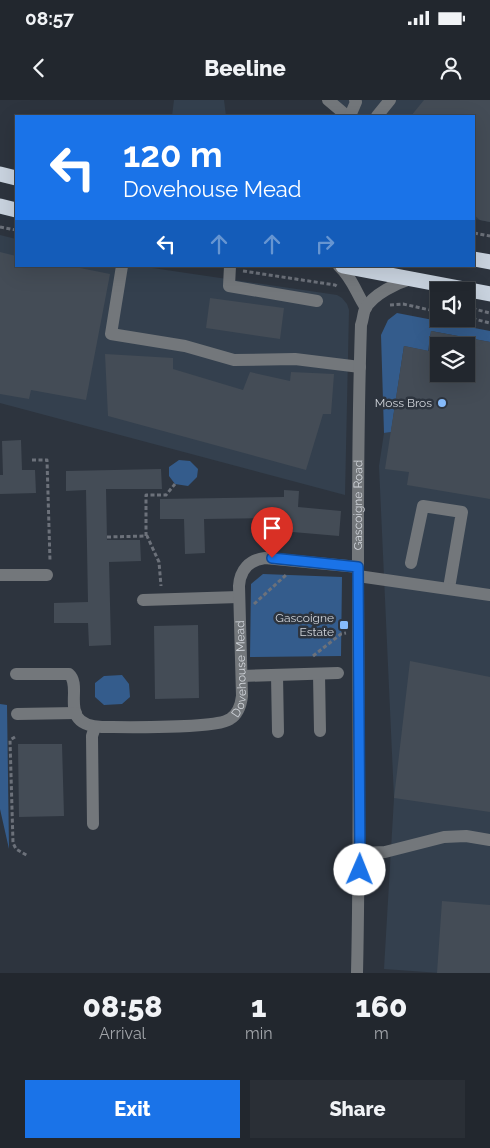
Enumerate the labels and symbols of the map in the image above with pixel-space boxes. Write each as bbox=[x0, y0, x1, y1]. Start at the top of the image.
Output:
place label: Moss Bros bbox=[375, 396, 432, 410]
marker: Moss Bros bbox=[436, 397, 448, 409]
street label: Gascoigne Road bbox=[351, 460, 365, 550]
pin bbox=[251, 507, 293, 558]
place label: Gascoigne Estate bbox=[275, 611, 334, 639]
marker: Gascoigne Estate bbox=[338, 619, 350, 631]
street label: Dovehouse Mead bbox=[228, 620, 249, 720]
position arrow bbox=[333, 843, 385, 895]

